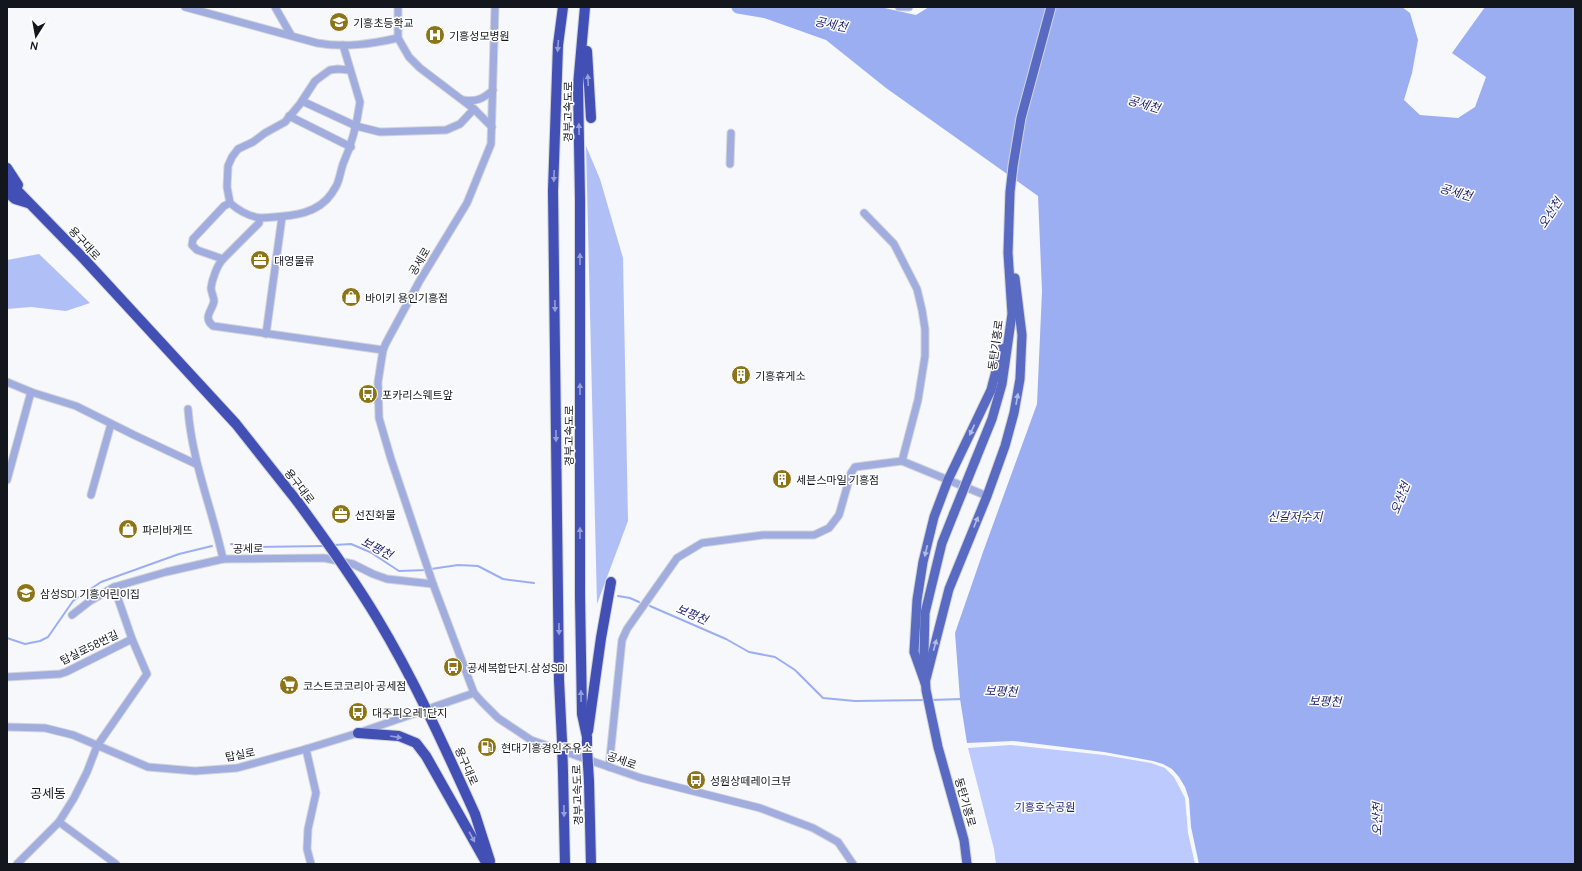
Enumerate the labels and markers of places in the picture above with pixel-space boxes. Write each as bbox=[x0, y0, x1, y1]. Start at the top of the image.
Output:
school or university icon: 기흥초등학교 bbox=[328, 11, 350, 33]
place label: 기흥초등학교 bbox=[353, 15, 414, 30]
hospital icon: 기흥성모병원 bbox=[424, 24, 446, 46]
place label: 기흥성모병원 bbox=[449, 28, 510, 43]
office icon: 대영물류 bbox=[249, 249, 271, 271]
place label: 대영물류 bbox=[274, 253, 314, 268]
shop icon: 바이키 용인기흥점 bbox=[340, 286, 362, 308]
place label: 바이키 용인기흥점 bbox=[365, 290, 448, 305]
building icon: 기흥휴게소 bbox=[730, 364, 752, 386]
place label: 기흥휴게소 bbox=[755, 368, 806, 383]
bus stop icon: 포카리스웨트앞 bbox=[357, 383, 379, 405]
place label: 포카리스웨트앞 bbox=[382, 387, 453, 402]
building icon: 세븐스마일 기흥점 bbox=[771, 468, 793, 490]
place label: 세븐스마일 기흥점 bbox=[796, 472, 879, 487]
office icon: 선진화물 bbox=[330, 503, 352, 525]
place label: 선진화물 bbox=[355, 507, 395, 522]
shop icon: 파리바게뜨 bbox=[117, 518, 139, 540]
place label: 파리바게뜨 bbox=[142, 522, 193, 537]
school or university icon: 삼성SDI 기흥어린이집 bbox=[15, 582, 37, 604]
place label: 삼성SDI 기흥어린이집 bbox=[40, 586, 140, 601]
bus stop icon: 공세복합단지.삼성SDI bbox=[442, 656, 464, 678]
place label: 공세복합단지.삼성SDI bbox=[467, 660, 568, 675]
supermarket icon: 코스트코코리아 공세점 bbox=[278, 674, 300, 696]
place label: 코스트코코리아 공세점 bbox=[303, 678, 406, 693]
bus stop icon: 대주피오레1단지 bbox=[347, 701, 369, 723]
place label: 대주피오레1단지 bbox=[372, 705, 447, 720]
fuel station icon: 현대기흥경인주유소 bbox=[476, 736, 498, 758]
place label: 현대기흥경인주유소 bbox=[501, 740, 592, 755]
bus stop icon: 성원상떼레이크뷰 bbox=[685, 769, 707, 791]
place label: 성원상떼레이크뷰 bbox=[710, 773, 791, 788]

